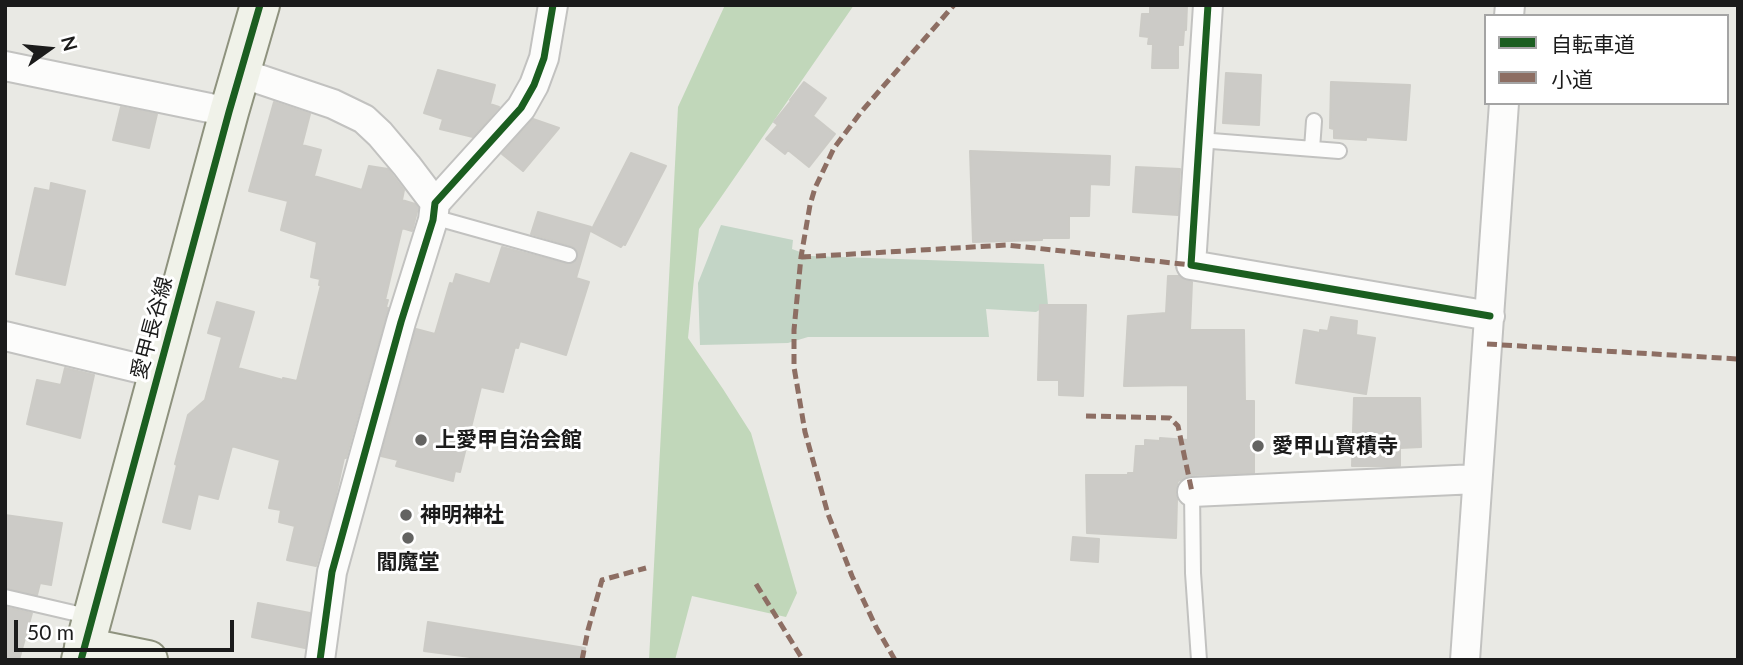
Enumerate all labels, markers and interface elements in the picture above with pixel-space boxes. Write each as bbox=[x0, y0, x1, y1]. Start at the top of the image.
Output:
north arrow bbox=[14, 14, 84, 84]
legend bbox=[1484, 14, 1729, 105]
text: 自転車道 bbox=[1551, 31, 1635, 56]
text: N bbox=[57, 33, 83, 53]
text: 小道 bbox=[1551, 66, 1593, 91]
street label: 愛甲長谷線 bbox=[126, 274, 178, 382]
place label: 上愛甲自治会館 bbox=[435, 427, 582, 453]
marker: 上愛甲自治会館 bbox=[413, 432, 429, 448]
place label: 愛甲山寳積寺 bbox=[1272, 433, 1398, 459]
marker: 愛甲山寳積寺 bbox=[1250, 438, 1266, 454]
place label: 神明神社 bbox=[420, 502, 504, 528]
marker: 神明神社 bbox=[398, 507, 414, 523]
marker: 閻魔堂 bbox=[400, 530, 416, 546]
place label: 閻魔堂 bbox=[377, 549, 439, 575]
scale bar bbox=[18, 606, 238, 650]
text: 50 m bbox=[27, 619, 74, 644]

